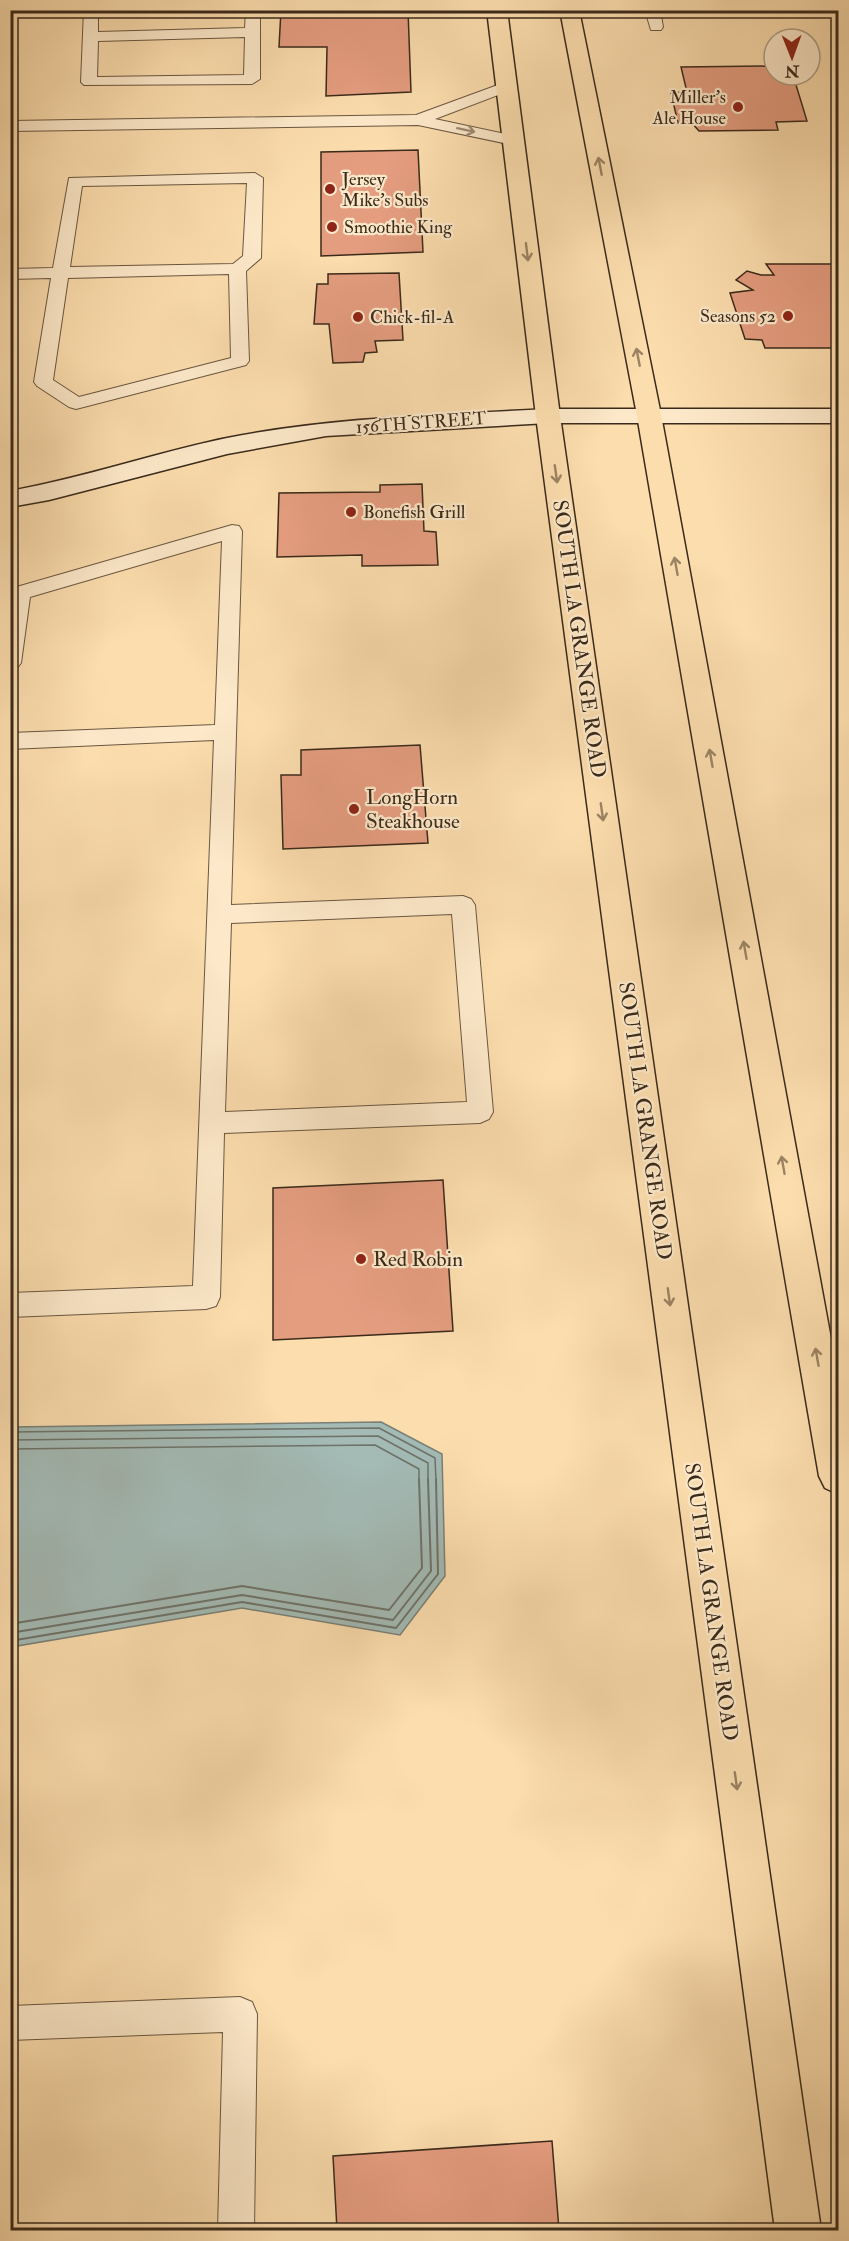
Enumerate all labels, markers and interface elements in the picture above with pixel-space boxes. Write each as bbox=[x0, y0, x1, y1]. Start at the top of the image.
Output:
north arrow bbox=[762, 27, 822, 87]
text: N bbox=[784, 61, 801, 81]
place label: Miller's Ale House bbox=[652, 86, 726, 130]
marker: Miller's Ale House bbox=[731, 100, 745, 114]
one-way arrow bbox=[455, 125, 475, 136]
one-way arrow bbox=[594, 157, 605, 176]
place label: Jersey Mike's Subs bbox=[341, 168, 429, 212]
marker: Jersey Mike's Subs bbox=[323, 182, 337, 196]
place label: Smoothie King bbox=[344, 216, 453, 239]
marker: Smoothie King bbox=[325, 220, 339, 234]
one-way arrow bbox=[522, 242, 533, 262]
place label: Seasons 52 bbox=[700, 305, 776, 328]
place label: Chick-fil-A bbox=[370, 306, 455, 329]
marker: Seasons 52 bbox=[781, 309, 795, 323]
marker: Chick-fil-A bbox=[351, 310, 365, 324]
one-way arrow bbox=[632, 348, 643, 368]
street label: 156TH STREET bbox=[355, 407, 488, 439]
one-way arrow bbox=[550, 463, 561, 483]
street label: SOUTH LA GRANGE ROAD bbox=[546, 498, 612, 780]
place label: Bonefish Grill bbox=[363, 501, 466, 524]
marker: Bonefish Grill bbox=[344, 505, 358, 519]
one-way arrow bbox=[671, 556, 682, 576]
one-way arrow bbox=[705, 748, 716, 768]
place label: LongHorn Steakhouse bbox=[366, 784, 460, 835]
marker: LongHorn Steakhouse bbox=[347, 802, 361, 816]
one-way arrow bbox=[597, 802, 608, 822]
one-way arrow bbox=[739, 940, 750, 960]
street label: SOUTH LA GRANGE ROAD bbox=[612, 980, 678, 1262]
one-way arrow bbox=[777, 1155, 788, 1175]
place label: Red Robin bbox=[373, 1246, 463, 1273]
marker: Red Robin bbox=[354, 1252, 368, 1266]
one-way arrow bbox=[664, 1286, 675, 1306]
one-way arrow bbox=[811, 1347, 822, 1367]
street label: SOUTH LA GRANGE ROAD bbox=[678, 1461, 744, 1743]
one-way arrow bbox=[730, 1771, 741, 1791]

